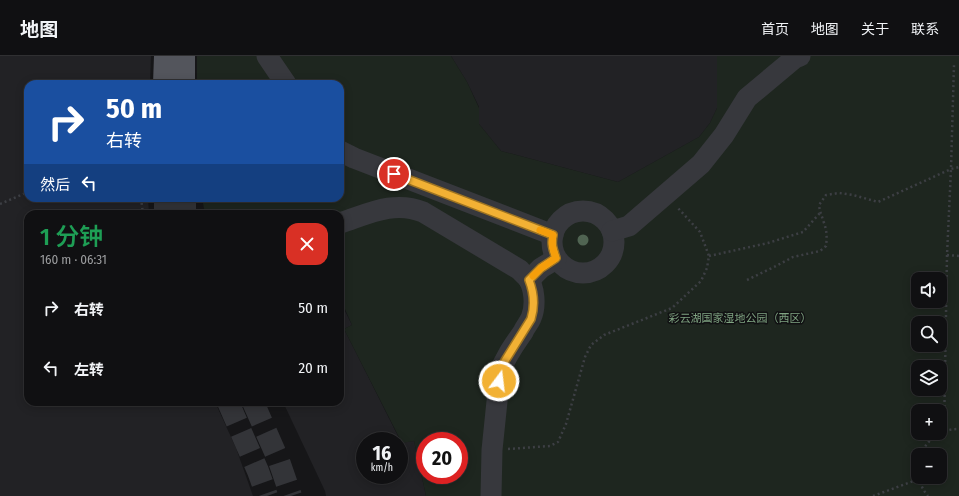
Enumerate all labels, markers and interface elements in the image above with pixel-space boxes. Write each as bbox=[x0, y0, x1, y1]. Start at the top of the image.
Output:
text: 地图 bbox=[20, 18, 58, 41]
text: 首页 bbox=[761, 21, 789, 38]
text: 地图 bbox=[811, 21, 839, 38]
text: 关于 bbox=[861, 21, 889, 38]
text: 联系 bbox=[911, 21, 939, 38]
text: 50 m bbox=[106, 92, 162, 125]
icon: right bbox=[40, 96, 92, 148]
text: 右转 bbox=[106, 130, 142, 152]
pin bbox=[377, 157, 411, 191]
icon: arrive bbox=[383, 163, 405, 185]
icon: left bbox=[78, 172, 100, 194]
text: 然后 bbox=[40, 176, 70, 194]
text: 1 分钟 bbox=[40, 223, 103, 251]
button: close bbox=[286, 223, 328, 265]
text: 160 m · 06:31 bbox=[40, 252, 107, 267]
map controls bbox=[911, 272, 947, 484]
button: sound bbox=[911, 272, 947, 308]
icon: right bbox=[40, 297, 62, 319]
text: 50 m bbox=[298, 299, 328, 317]
text: 右转 bbox=[74, 301, 104, 319]
park label: 彩云湖国家湿地公园（西区） bbox=[669, 312, 812, 325]
button: search bbox=[911, 316, 947, 352]
icon: left bbox=[40, 357, 62, 379]
text: 20 m bbox=[299, 359, 328, 377]
position arrow bbox=[478, 360, 520, 402]
button: layers bbox=[911, 360, 947, 396]
text: 左转 bbox=[74, 361, 104, 379]
button: + bbox=[911, 404, 947, 440]
speed limit sign: 20 bbox=[416, 432, 468, 484]
text: 16 bbox=[373, 441, 391, 465]
button: − bbox=[911, 448, 947, 484]
text: km/h bbox=[371, 462, 393, 474]

